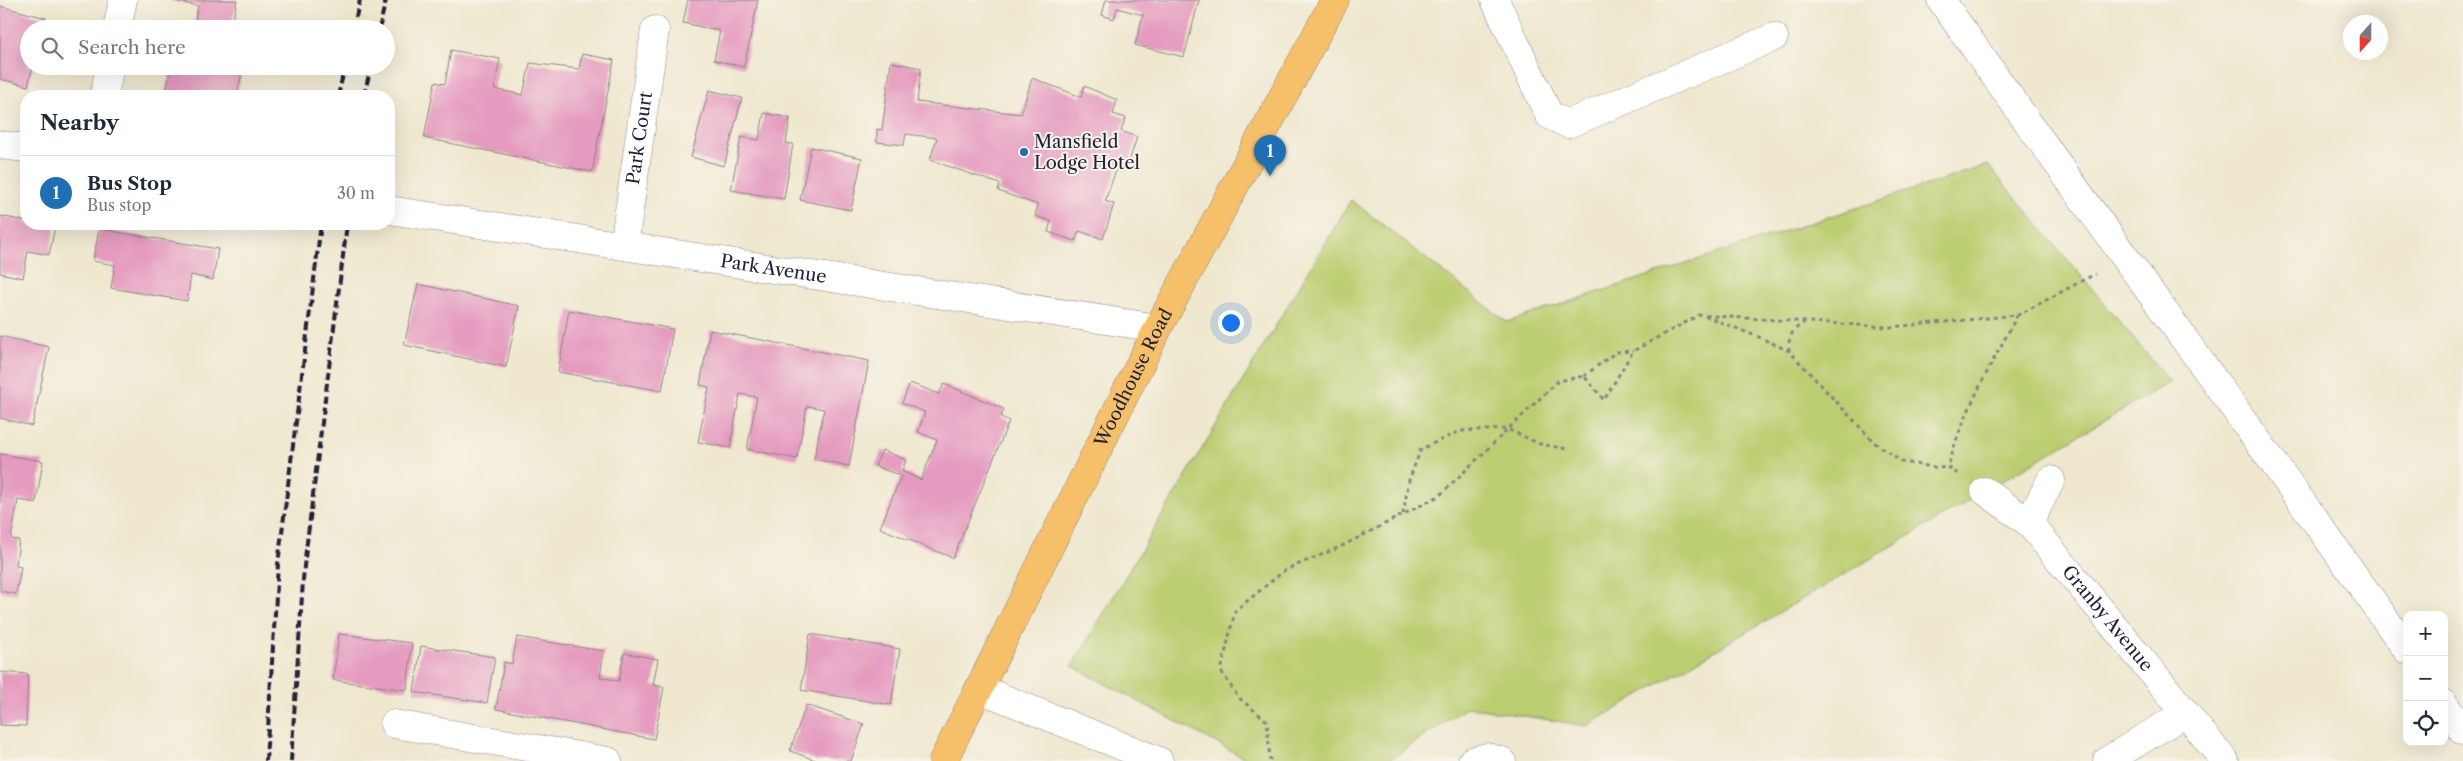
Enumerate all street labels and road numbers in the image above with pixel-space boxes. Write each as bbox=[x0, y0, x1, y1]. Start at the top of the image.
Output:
street label: Park Court bbox=[622, 90, 657, 186]
street label: Park Avenue bbox=[719, 250, 828, 288]
street label: Woodhouse Road bbox=[1089, 305, 1177, 452]
street label: Granby Avenue bbox=[2057, 561, 2158, 676]

